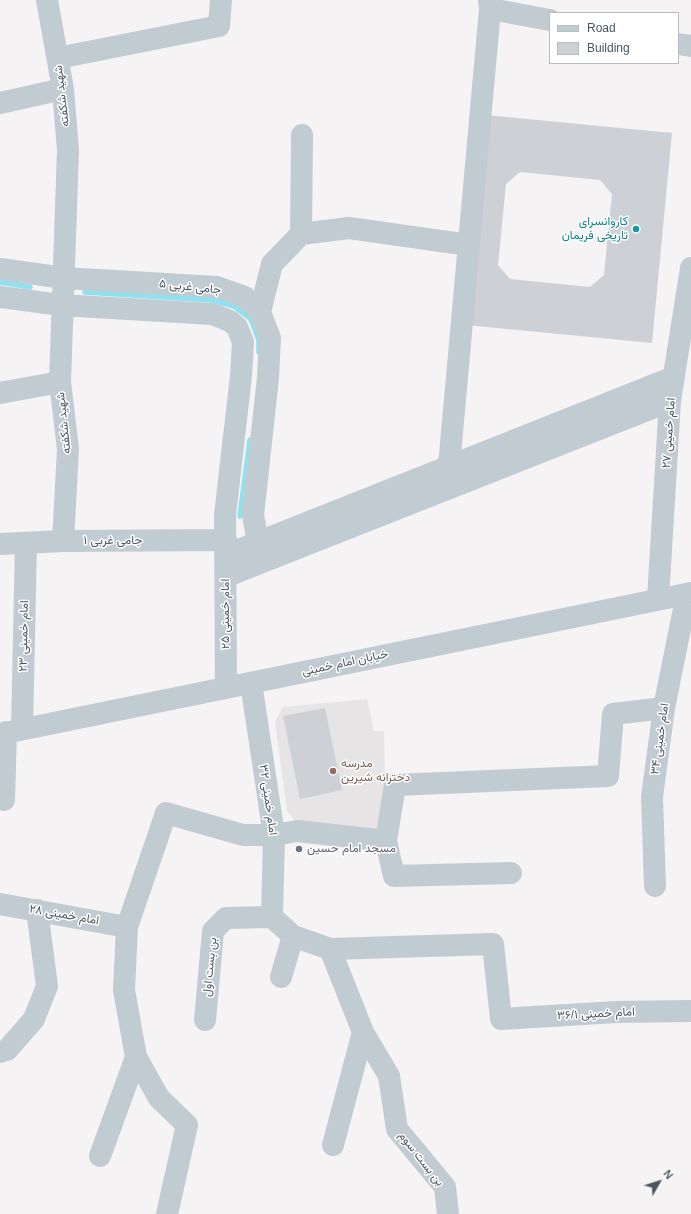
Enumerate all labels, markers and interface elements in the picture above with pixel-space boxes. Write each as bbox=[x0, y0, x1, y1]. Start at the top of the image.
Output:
legend bbox=[549, 12, 679, 64]
text: Road bbox=[587, 21, 616, 35]
text: Building bbox=[587, 41, 630, 55]
street label: شهید شکفته bbox=[51, 64, 73, 128]
place label: کاروانسرای تاریخی فریمان bbox=[562, 215, 628, 243]
marker: کاروانسرای تاریخی فریمان bbox=[631, 224, 641, 234]
street label: جامی غربی ۵ bbox=[158, 277, 222, 297]
street label: شهید شکفته bbox=[54, 391, 74, 455]
street label: امام خمینی ۲۷ bbox=[659, 397, 679, 469]
street label: جامی غربی ۱ bbox=[84, 534, 142, 548]
street label: امام خمینی ۲۵ bbox=[219, 579, 233, 649]
street label: امام خمینی ۲۳ bbox=[16, 600, 32, 672]
street label: خیابان امام خمینی bbox=[301, 647, 389, 679]
street label: امام خمینی ۳۴ bbox=[648, 702, 672, 776]
place label: مدرسه دخترانه شیرین bbox=[341, 757, 410, 785]
street label: امام خمینی ۳۲ bbox=[256, 764, 280, 836]
marker: مدرسه دخترانه شیرین bbox=[328, 766, 338, 776]
place label: مسجد امام حسین bbox=[307, 842, 396, 856]
marker: مسجد امام حسین bbox=[294, 844, 304, 854]
street label: امام خمینی ۲۸ bbox=[28, 902, 100, 928]
street label: بن بست اول bbox=[200, 937, 220, 997]
street label: امام خمینی ۳۶/۱ bbox=[557, 1005, 635, 1023]
street label: بن بست سوم bbox=[395, 1129, 447, 1189]
north arrow bbox=[639, 1162, 679, 1202]
text: N bbox=[661, 1168, 675, 1181]

